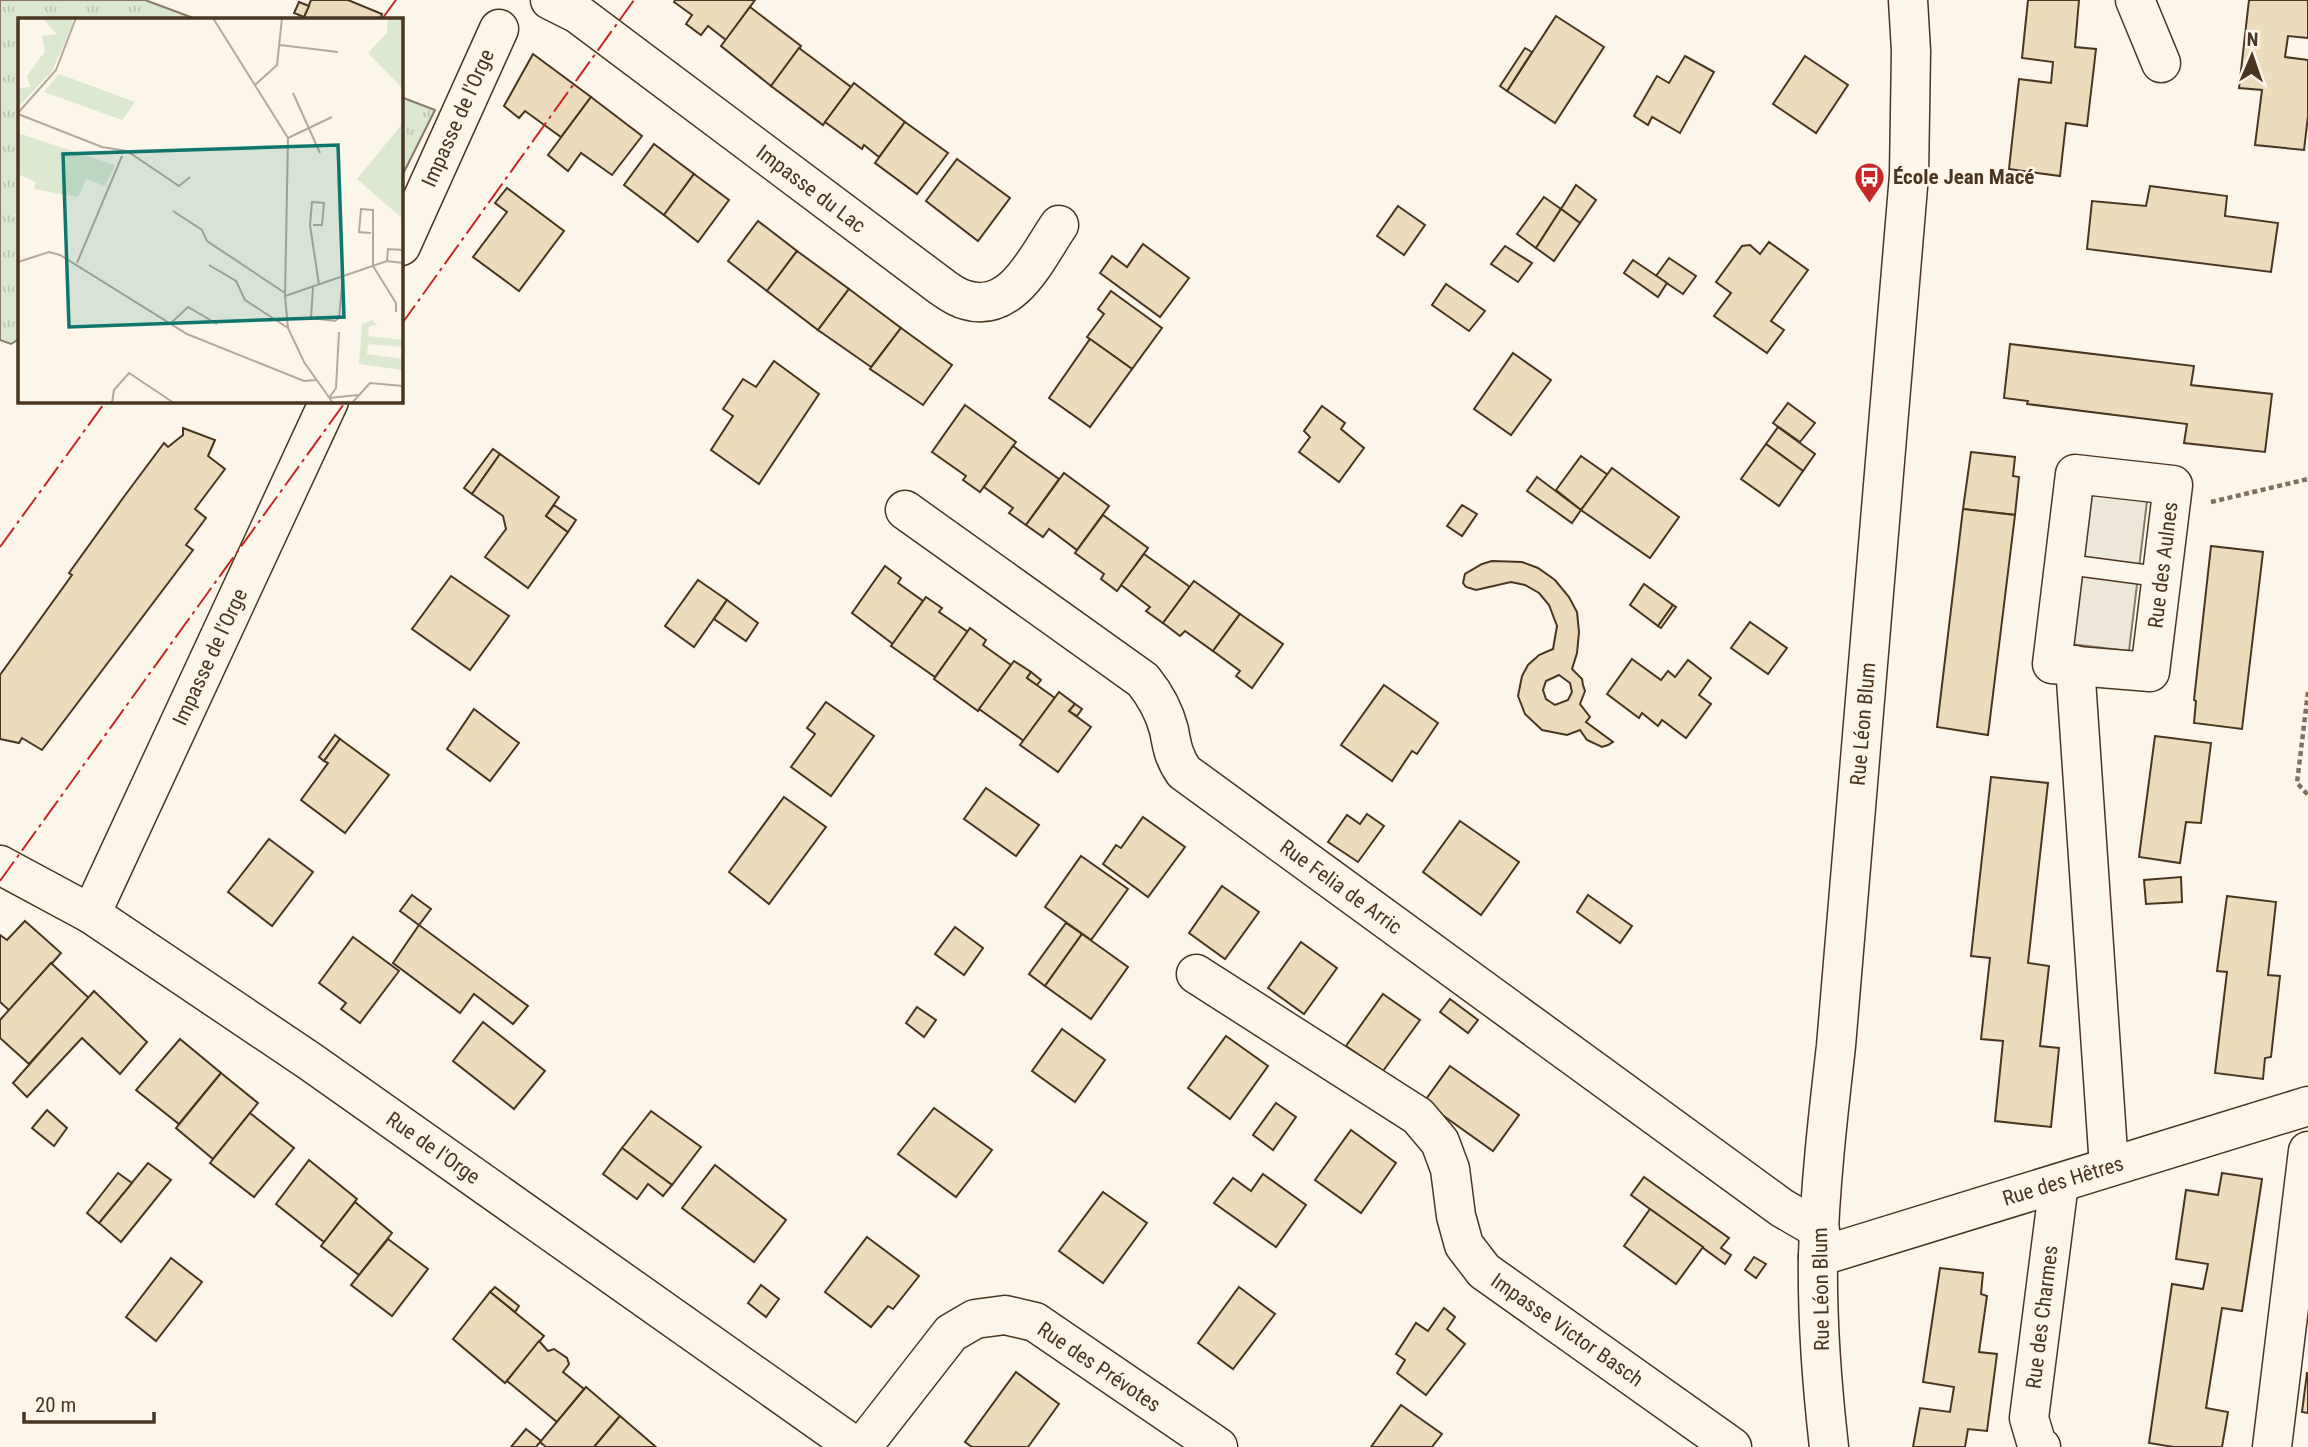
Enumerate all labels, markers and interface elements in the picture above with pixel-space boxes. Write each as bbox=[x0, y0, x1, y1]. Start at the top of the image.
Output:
inset map bbox=[18, 18, 402, 402]
north arrow bbox=[2217, 21, 2287, 91]
text: N bbox=[2246, 28, 2259, 51]
street label: Impasse de l'Orge bbox=[417, 45, 499, 190]
street label: Impasse du Lac bbox=[752, 140, 870, 238]
bus stop icon: École Jean Macé bbox=[1853, 160, 1887, 204]
place label: École Jean Macé bbox=[1893, 165, 2034, 189]
street label: Rue des Aulnes bbox=[2143, 500, 2183, 630]
street label: Impasse de l'Orge bbox=[168, 585, 252, 729]
street label: Rue Léon Blum bbox=[1846, 661, 1880, 787]
street label: Rue Felia de Arric bbox=[1275, 835, 1407, 939]
street label: Rue de l'Orge bbox=[382, 1107, 484, 1189]
street label: Rue des Hêtres bbox=[2000, 1151, 2126, 1211]
street label: Rue Léon Blum bbox=[1808, 1227, 1834, 1351]
street label: Rue des Charmes bbox=[2021, 1244, 2063, 1390]
street label: Impasse Victor Basch bbox=[1486, 1268, 1648, 1392]
street label: Rue des Prévotes bbox=[1033, 1317, 1165, 1417]
scale bar bbox=[24, 1380, 154, 1424]
text: 20 m bbox=[35, 1393, 76, 1417]

